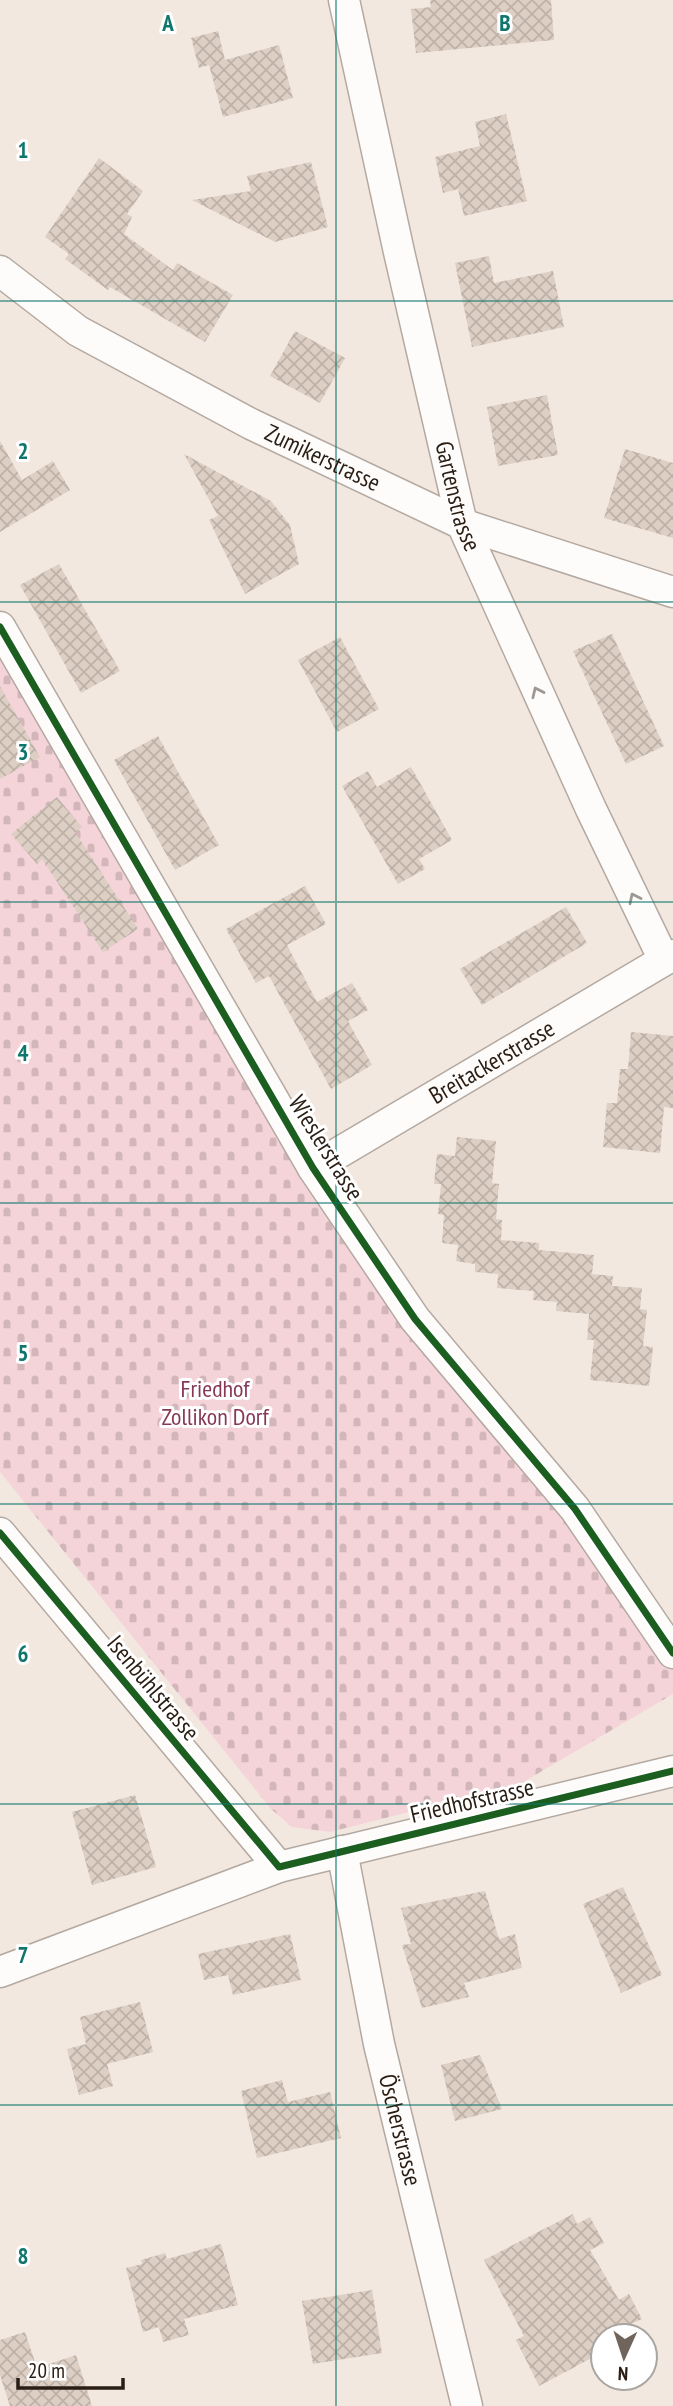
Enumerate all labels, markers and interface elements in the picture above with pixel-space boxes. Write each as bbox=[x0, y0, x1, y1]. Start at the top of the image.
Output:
text: A bbox=[161, 8, 174, 37]
text: B bbox=[499, 8, 511, 37]
text: 1 bbox=[18, 135, 29, 164]
street label: Zumikerstrasse bbox=[260, 417, 385, 498]
text: 2 bbox=[18, 436, 29, 465]
street label: Gartenstrasse bbox=[428, 438, 488, 556]
one-way arrow bbox=[531, 687, 545, 700]
text: 3 bbox=[18, 737, 29, 766]
one-way arrow bbox=[629, 893, 643, 905]
street label: Breitackerstrasse bbox=[423, 1013, 560, 1111]
text: 4 bbox=[18, 1038, 29, 1067]
street label: Wieslerstrasse bbox=[282, 1089, 371, 1206]
text: 5 bbox=[18, 1338, 29, 1367]
park label: Friedhof Zollikon Dorf bbox=[161, 1373, 269, 1432]
street label: Isenbühlstrasse bbox=[100, 1629, 206, 1747]
text: 6 bbox=[18, 1639, 29, 1668]
street label: Friedhofstrasse bbox=[407, 1771, 537, 1830]
text: 7 bbox=[18, 1940, 29, 1969]
street label: Öscherstrasse bbox=[372, 2071, 429, 2189]
text: 8 bbox=[18, 2241, 29, 2270]
north arrow bbox=[589, 2322, 659, 2392]
scale bar bbox=[18, 2346, 122, 2390]
text: 20 m bbox=[28, 2357, 65, 2384]
text: N bbox=[617, 2362, 629, 2386]

